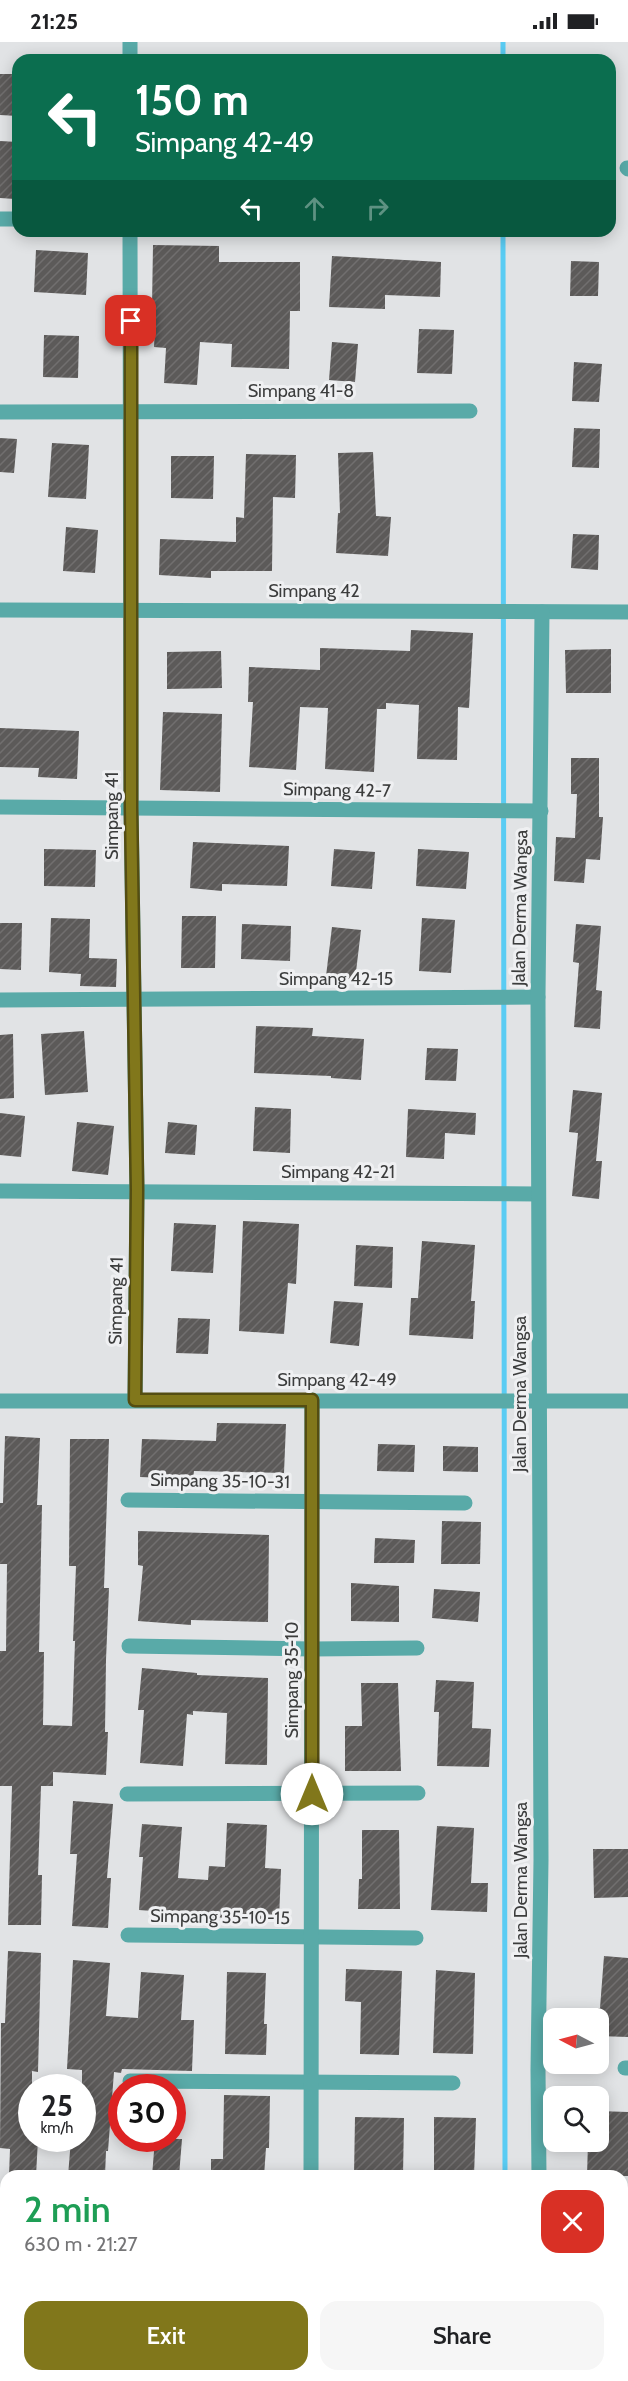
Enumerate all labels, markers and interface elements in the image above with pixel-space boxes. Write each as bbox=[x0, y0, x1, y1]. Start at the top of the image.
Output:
text: 21:25 bbox=[30, 8, 78, 35]
text: 150 m bbox=[135, 74, 249, 126]
icon: left bbox=[36, 78, 114, 156]
text: Simpang 42-49 bbox=[135, 126, 314, 159]
icon: left bbox=[235, 192, 268, 225]
icon: ahead bbox=[298, 192, 331, 225]
icon: right bbox=[361, 192, 394, 225]
pin bbox=[105, 295, 156, 346]
icon: arrive bbox=[114, 304, 147, 337]
street label: Simpang 41-8 bbox=[248, 380, 354, 402]
street label: Simpang 42 bbox=[268, 580, 360, 602]
street label: Simpang 41 bbox=[101, 772, 123, 860]
street label: Simpang 42-7 bbox=[283, 778, 391, 802]
street label: Jalan Derma Wangsa bbox=[508, 829, 532, 987]
street label: Simpang 42-15 bbox=[279, 968, 393, 990]
street label: Simpang 42-21 bbox=[281, 1161, 395, 1183]
street label: Simpang 41 bbox=[104, 1257, 128, 1345]
street label: Jalan Derma Wangsa bbox=[509, 1315, 531, 1473]
street label: Simpang 42-49 bbox=[277, 1369, 397, 1391]
street label: Simpang 35-10-31 bbox=[150, 1469, 290, 1493]
street label: Simpang 35-10 bbox=[281, 1621, 303, 1739]
position arrow bbox=[280, 1762, 344, 1826]
street label: Jalan Derma Wangsa bbox=[510, 1801, 532, 1959]
street label: Simpang 35-10-15 bbox=[150, 1905, 290, 1929]
north arrow bbox=[543, 2008, 609, 2074]
map controls bbox=[543, 2008, 609, 2152]
speed limit sign: 30 bbox=[108, 2074, 186, 2152]
button: search bbox=[543, 2086, 609, 2152]
text: 25 bbox=[41, 2087, 73, 2124]
text: km/h bbox=[41, 2119, 73, 2137]
text: 2 min bbox=[24, 2187, 111, 2231]
button: close bbox=[541, 2190, 604, 2253]
text: 630 m · 21:27 bbox=[24, 2232, 138, 2256]
button: Exit bbox=[24, 2301, 308, 2370]
button: Share bbox=[320, 2301, 604, 2370]

